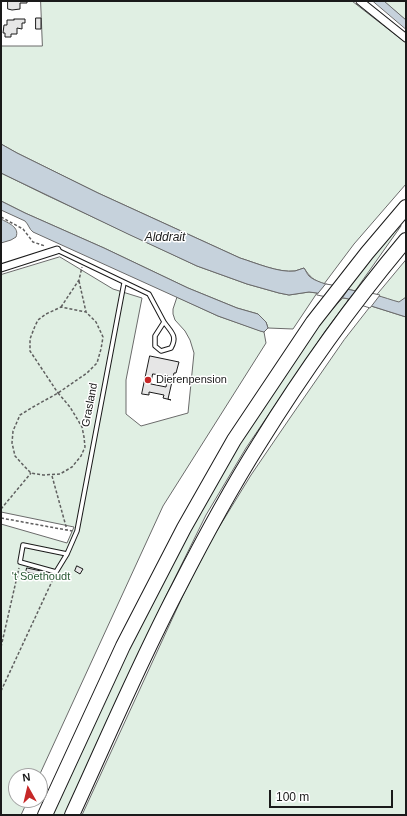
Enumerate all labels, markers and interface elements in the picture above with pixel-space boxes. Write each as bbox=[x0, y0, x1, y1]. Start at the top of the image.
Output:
water label: Alddrait bbox=[145, 231, 185, 245]
place label: Dierenpension bbox=[156, 373, 227, 387]
marker: Dierenpension bbox=[143, 375, 153, 385]
street label: Grasland bbox=[79, 382, 101, 428]
park label: 't Soethoudt bbox=[12, 570, 70, 584]
north arrow bbox=[8, 768, 48, 808]
text: N bbox=[22, 771, 31, 784]
scale bar bbox=[271, 782, 395, 808]
text: 100 m bbox=[276, 790, 309, 804]

